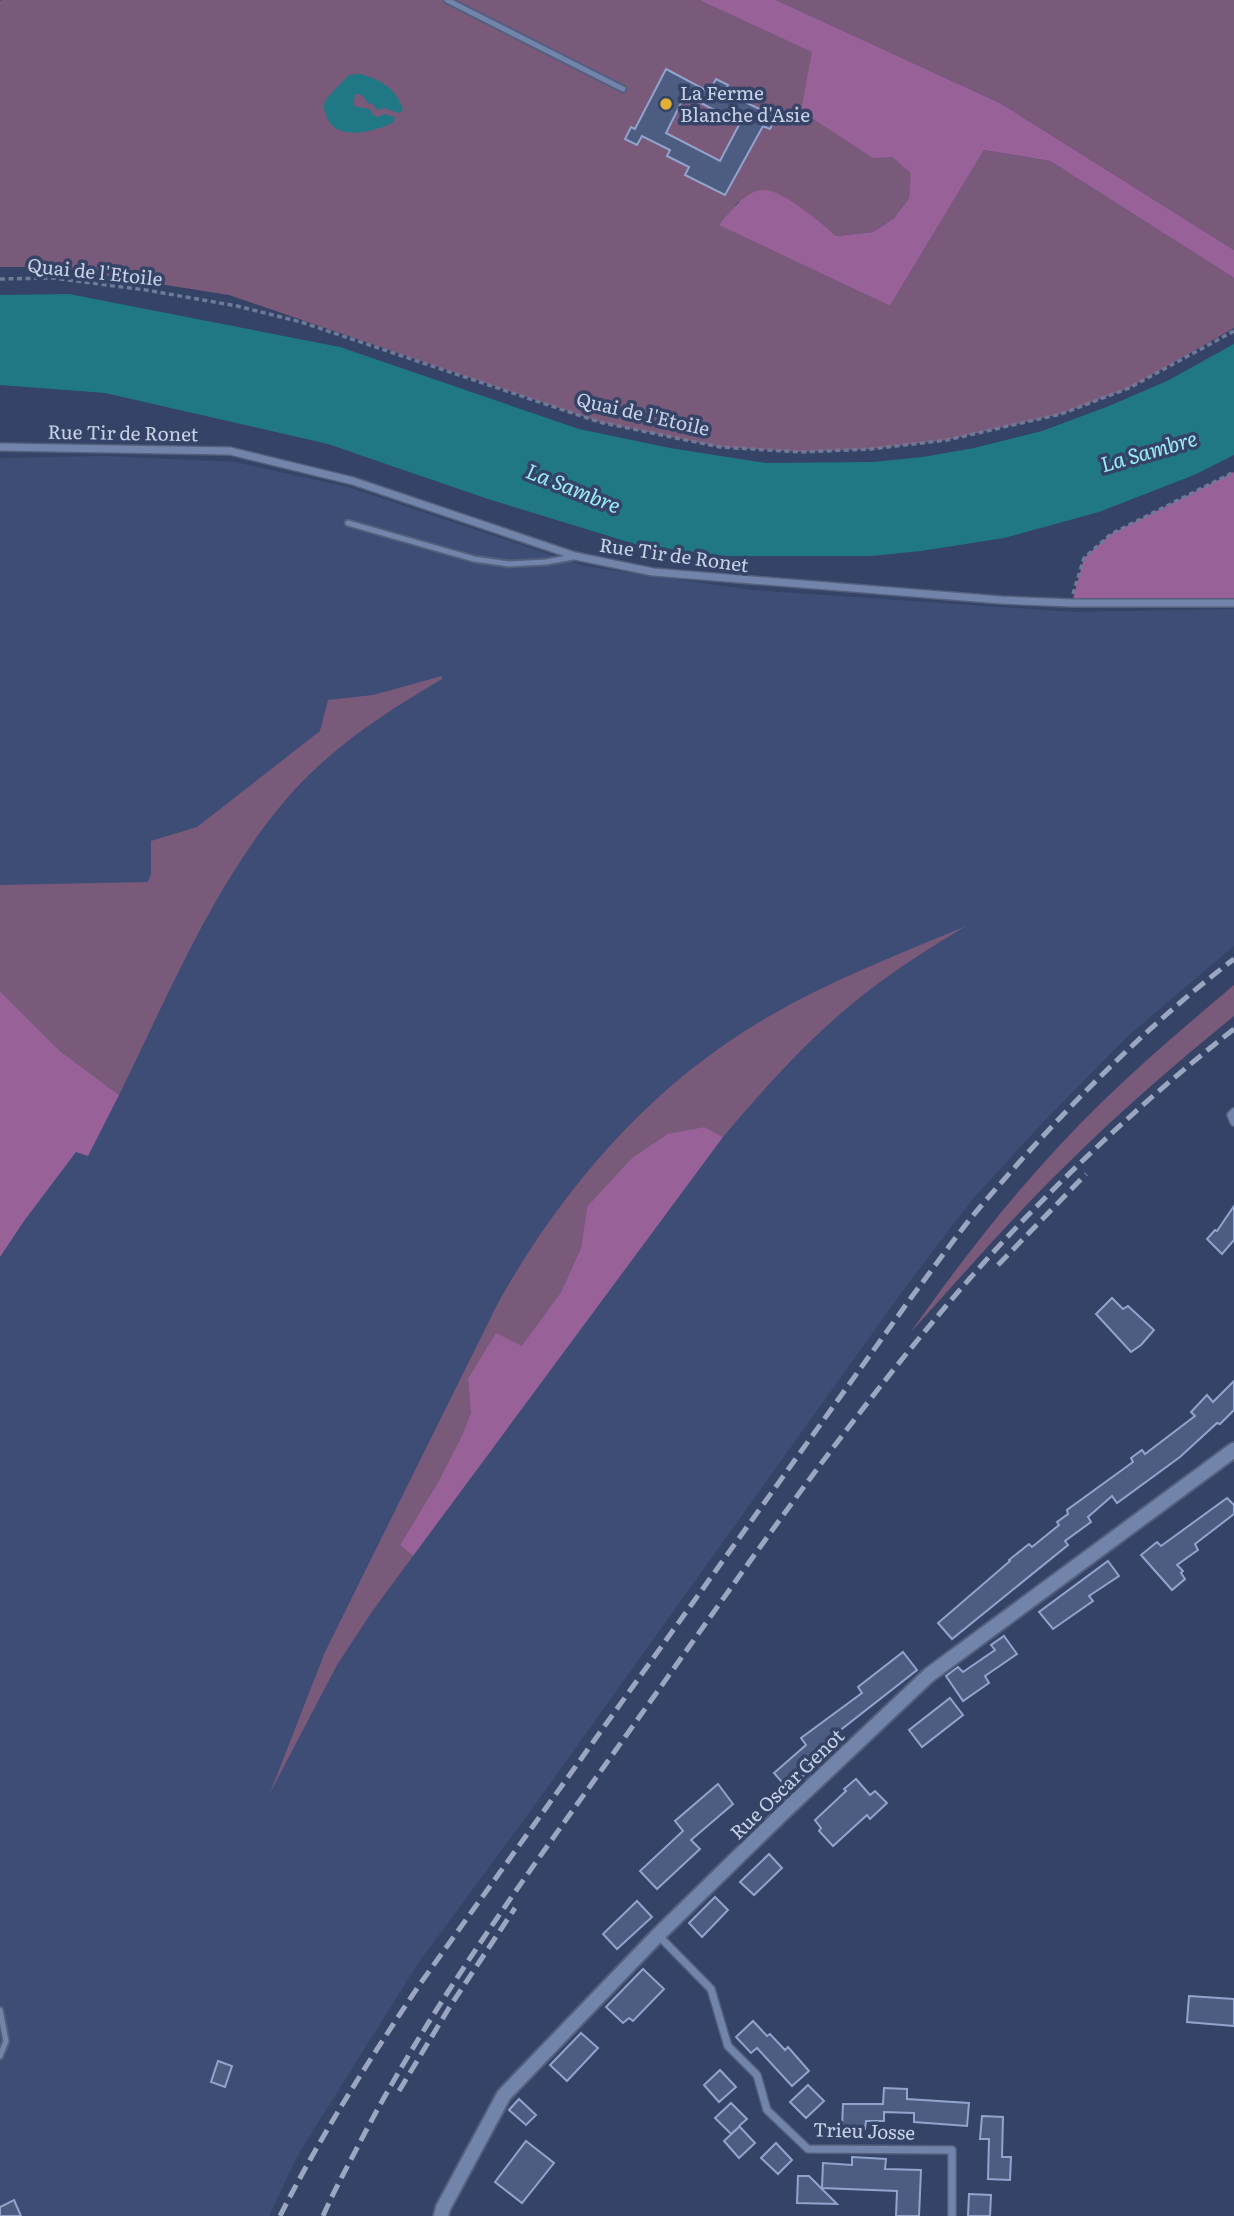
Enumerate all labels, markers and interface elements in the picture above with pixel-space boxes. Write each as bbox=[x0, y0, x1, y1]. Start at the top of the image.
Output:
place label: La Ferme Blanche d'Asie bbox=[680, 78, 810, 128]
marker: La Ferme Blanche d'Asie bbox=[658, 96, 674, 112]
street label: Quai de l'Etoile bbox=[26, 250, 164, 292]
street label: Quai de l'Etoile bbox=[574, 384, 713, 442]
street label: Rue Tir de Ronet bbox=[48, 417, 199, 447]
water label: La Sambre bbox=[1096, 421, 1200, 478]
water label: La Sambre bbox=[522, 454, 626, 520]
street label: Rue Tir de Ronet bbox=[598, 530, 751, 578]
street label: Rue Oscar Genot bbox=[723, 1721, 850, 1845]
street label: Trieu Josse bbox=[812, 2114, 916, 2146]

